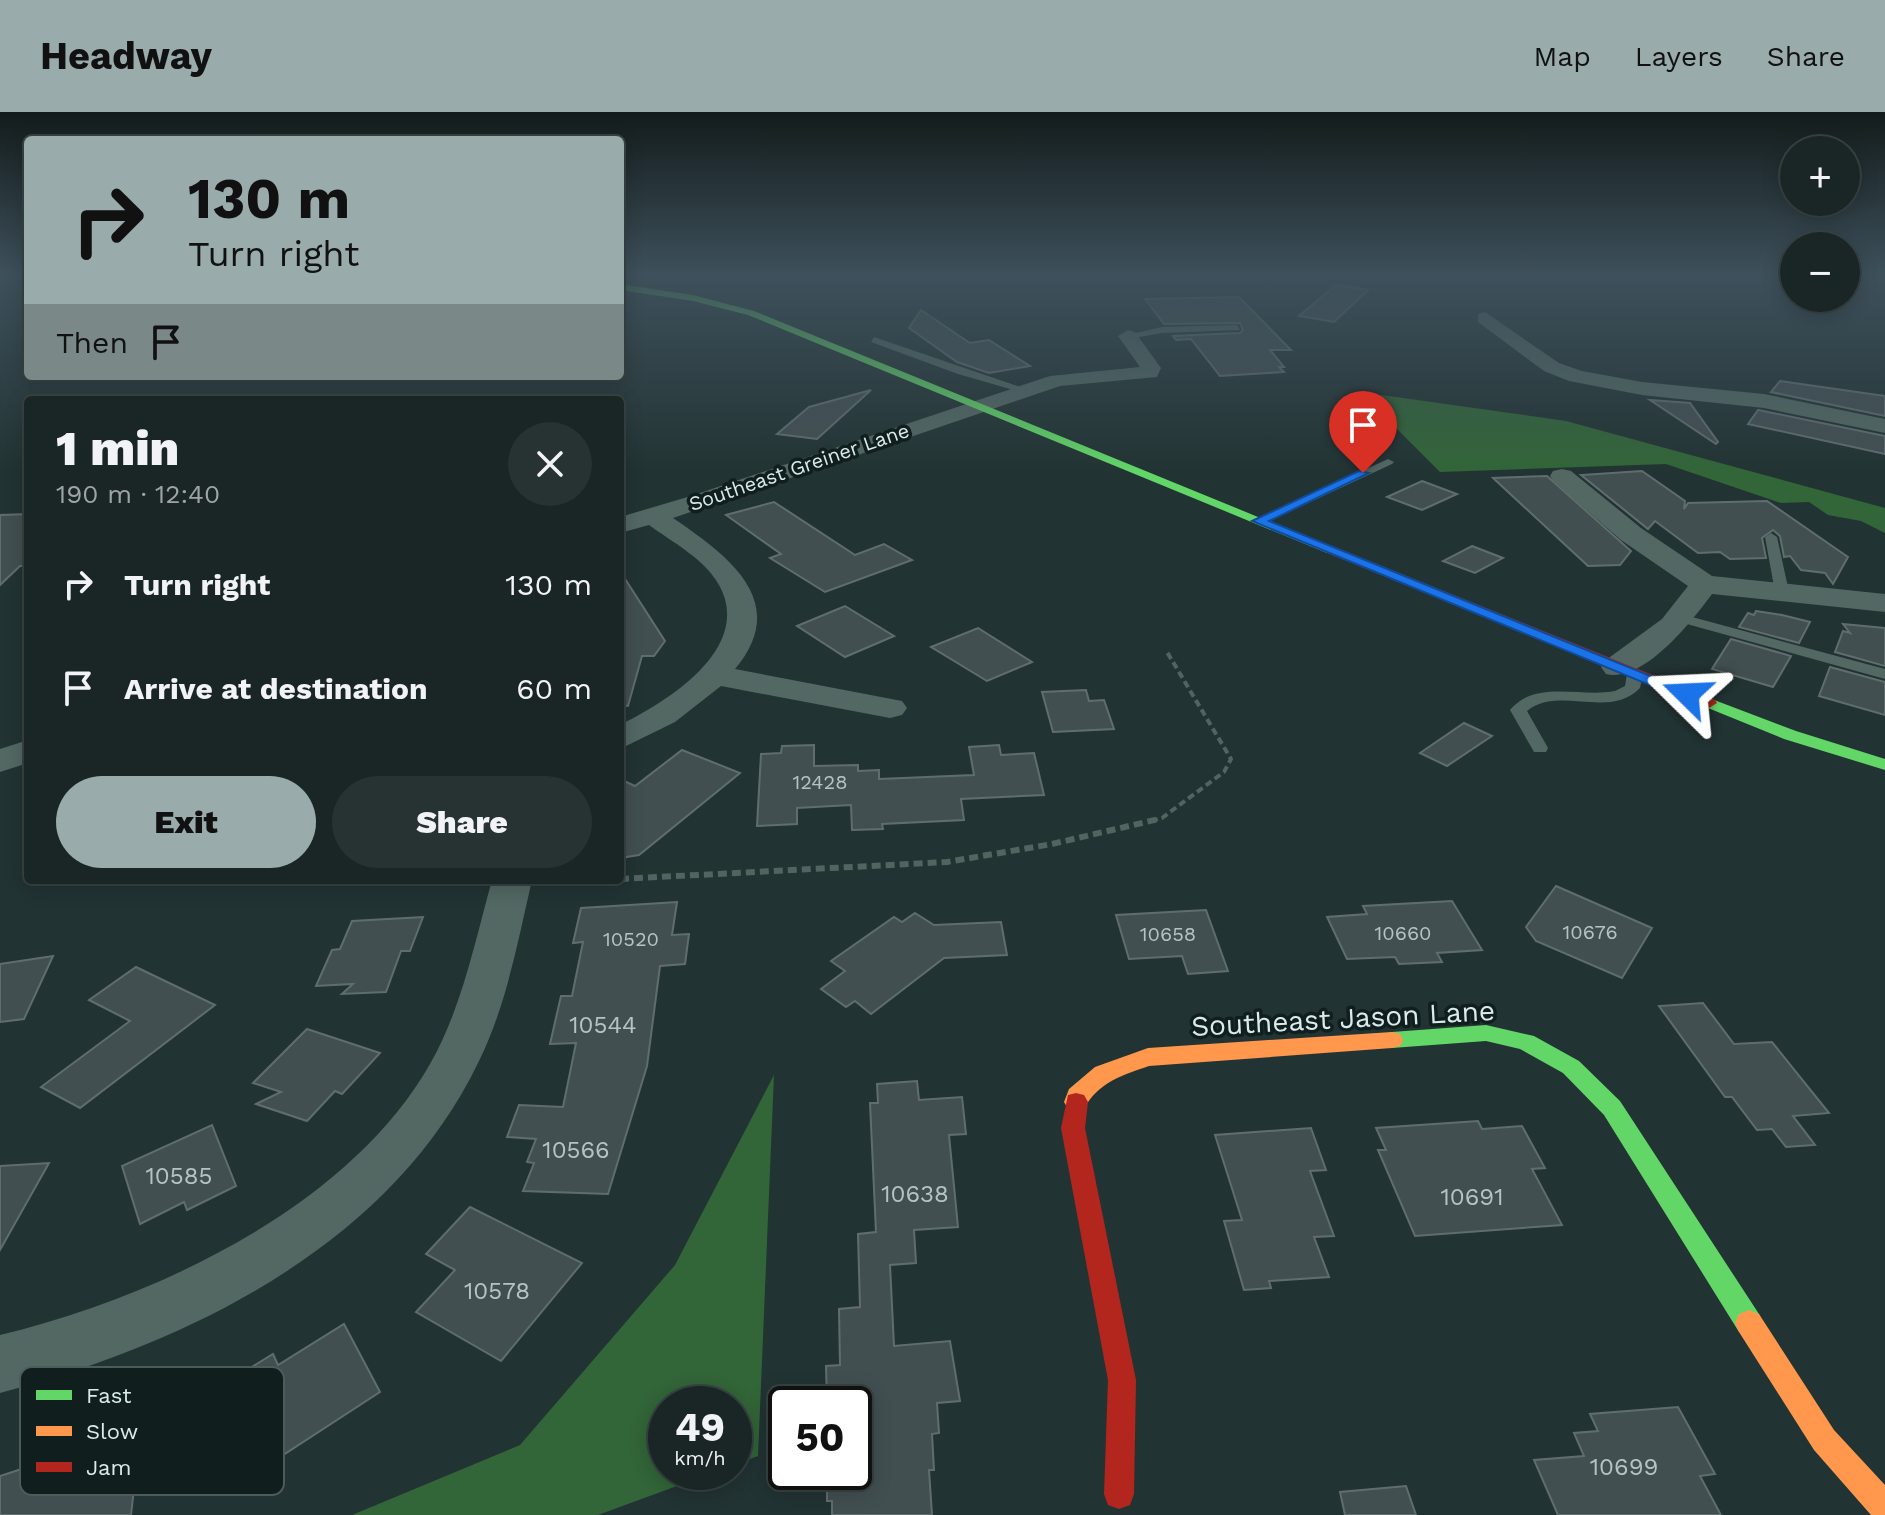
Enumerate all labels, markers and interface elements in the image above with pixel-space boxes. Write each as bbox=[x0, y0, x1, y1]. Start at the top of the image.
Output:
text: Headway bbox=[40, 34, 212, 78]
text: Map bbox=[1534, 40, 1591, 73]
text: Layers bbox=[1635, 40, 1723, 73]
text: Share bbox=[1767, 40, 1845, 73]
map controls bbox=[1780, 136, 1860, 312]
button: + bbox=[1780, 136, 1860, 216]
text: 130 m bbox=[188, 166, 350, 232]
icon: right bbox=[56, 168, 160, 272]
button: − bbox=[1780, 232, 1860, 312]
text: Turn right bbox=[188, 233, 359, 275]
icon: arrive bbox=[144, 320, 188, 364]
text: Then bbox=[56, 325, 128, 360]
pin bbox=[1329, 391, 1397, 473]
icon: arrive bbox=[1341, 403, 1385, 447]
street label: Southeast Greiner Lane bbox=[686, 418, 912, 516]
text: 1 min bbox=[56, 420, 179, 477]
button: close bbox=[508, 422, 592, 506]
text: 190 m · 12:40 bbox=[56, 479, 220, 509]
icon: right bbox=[56, 562, 100, 606]
text: Turn right bbox=[124, 567, 270, 602]
text: 130 m bbox=[505, 567, 592, 602]
position arrow bbox=[1645, 652, 1729, 736]
icon: arrive bbox=[56, 666, 100, 710]
text: Arrive at destination bbox=[124, 671, 428, 706]
text: 60 m bbox=[516, 671, 592, 706]
house number: 12428 bbox=[792, 770, 848, 794]
button: Exit bbox=[56, 776, 316, 868]
button: Share bbox=[332, 776, 592, 868]
house number: 10676 bbox=[1562, 920, 1618, 944]
house number: 10660 bbox=[1375, 921, 1432, 945]
house number: 10658 bbox=[1140, 922, 1196, 946]
house number: 10520 bbox=[603, 927, 659, 951]
street label: Southeast Jason Lane bbox=[1190, 994, 1496, 1043]
house number: 10544 bbox=[569, 1011, 637, 1039]
house number: 10566 bbox=[542, 1136, 610, 1164]
house number: 10585 bbox=[145, 1162, 213, 1190]
house number: 10638 bbox=[881, 1180, 949, 1208]
house number: 10691 bbox=[1440, 1183, 1504, 1211]
house number: 10578 bbox=[464, 1277, 530, 1305]
legend bbox=[20, 1367, 284, 1495]
text: Fast bbox=[86, 1383, 132, 1408]
speed limit sign: 50 bbox=[768, 1386, 872, 1490]
text: 49 bbox=[675, 1404, 725, 1451]
text: Slow bbox=[86, 1419, 138, 1444]
text: km/h bbox=[674, 1446, 726, 1470]
house number: 10699 bbox=[1590, 1453, 1658, 1481]
text: Jam bbox=[86, 1455, 131, 1480]

